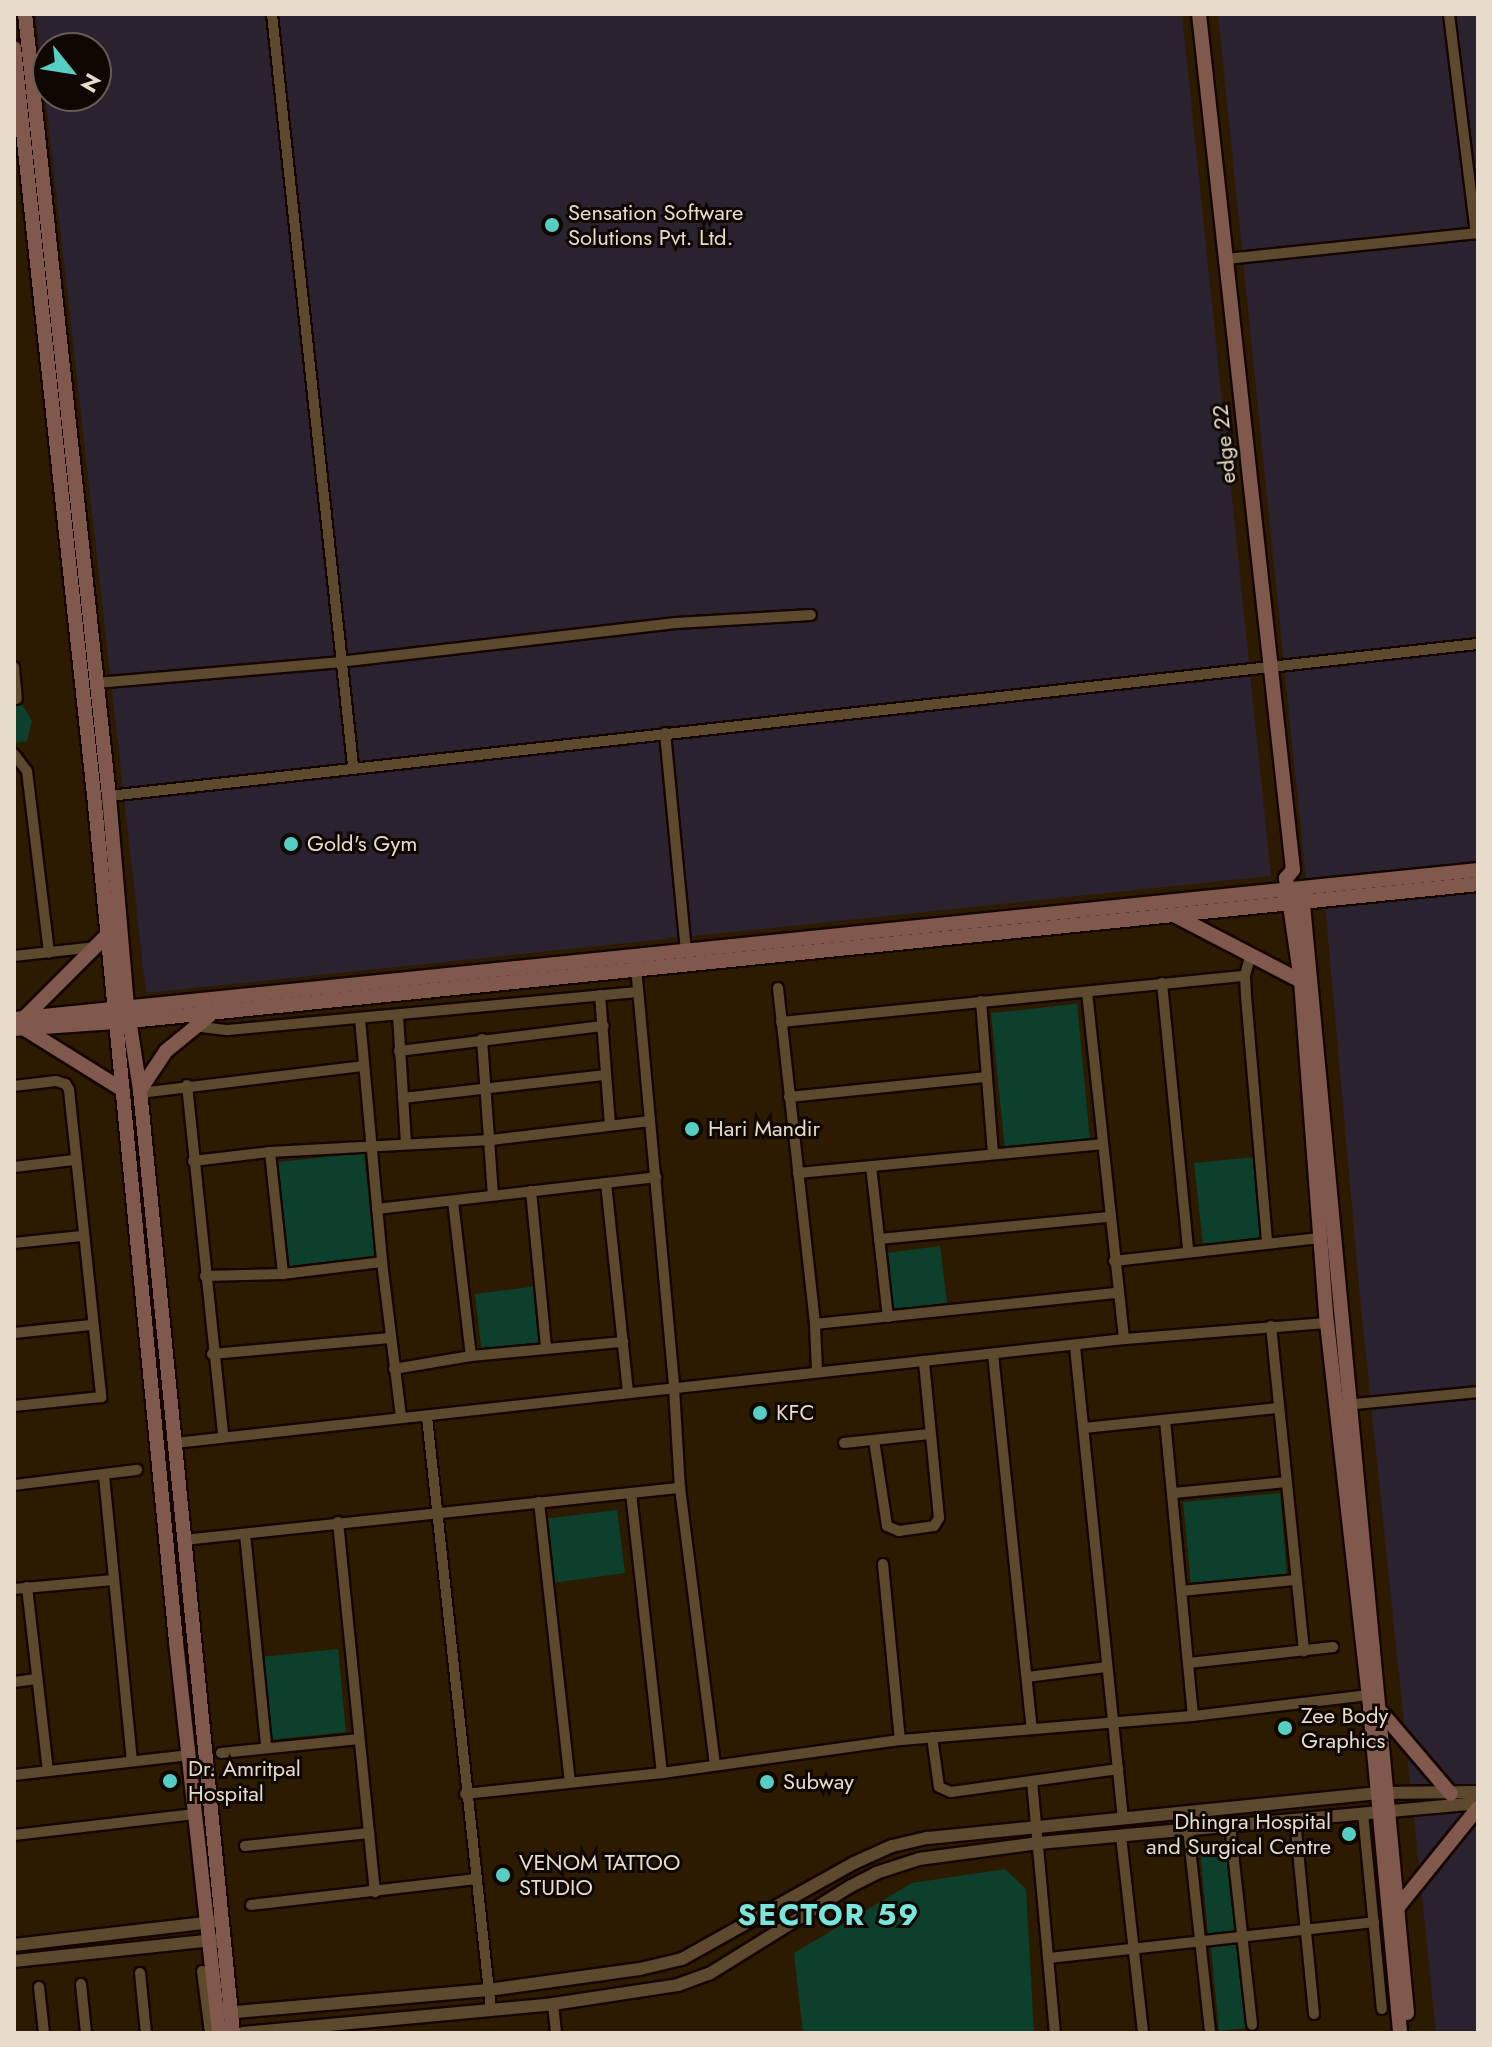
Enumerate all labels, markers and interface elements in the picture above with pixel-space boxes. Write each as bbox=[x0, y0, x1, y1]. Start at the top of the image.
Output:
north arrow bbox=[32, 32, 112, 112]
text: N bbox=[73, 67, 109, 99]
place label: Sensation Software Solutions Pvt. Ltd. bbox=[568, 199, 743, 250]
marker: Sensation Software Solutions Pvt. Ltd. bbox=[543, 216, 561, 234]
street label: edge 22 bbox=[1207, 403, 1241, 485]
place label: Gold's Gym bbox=[307, 831, 417, 857]
marker: Gold's Gym bbox=[282, 835, 300, 853]
place label: Hari Mandir bbox=[708, 1116, 820, 1142]
marker: Hari Mandir bbox=[683, 1120, 701, 1138]
place label: KFC bbox=[776, 1400, 814, 1426]
marker: KFC bbox=[751, 1404, 769, 1422]
place label: Zee Body Graphics bbox=[1301, 1702, 1388, 1754]
marker: Zee Body Graphics bbox=[1276, 1719, 1294, 1737]
place label: Dr. Amritpal Hospital bbox=[188, 1755, 301, 1806]
place label: Subway bbox=[783, 1769, 854, 1795]
marker: Dr. Amritpal Hospital bbox=[159, 1770, 181, 1792]
marker: Subway bbox=[758, 1773, 776, 1791]
place label: Dhingra Hospital and Surgical Centre bbox=[1146, 1808, 1331, 1860]
marker: Dhingra Hospital and Surgical Centre bbox=[1338, 1823, 1360, 1845]
place label: VENOM TATTOO STUDIO bbox=[519, 1849, 680, 1900]
marker: VENOM TATTOO STUDIO bbox=[494, 1866, 512, 1884]
district label: SECTOR 59 bbox=[738, 1897, 920, 1933]

